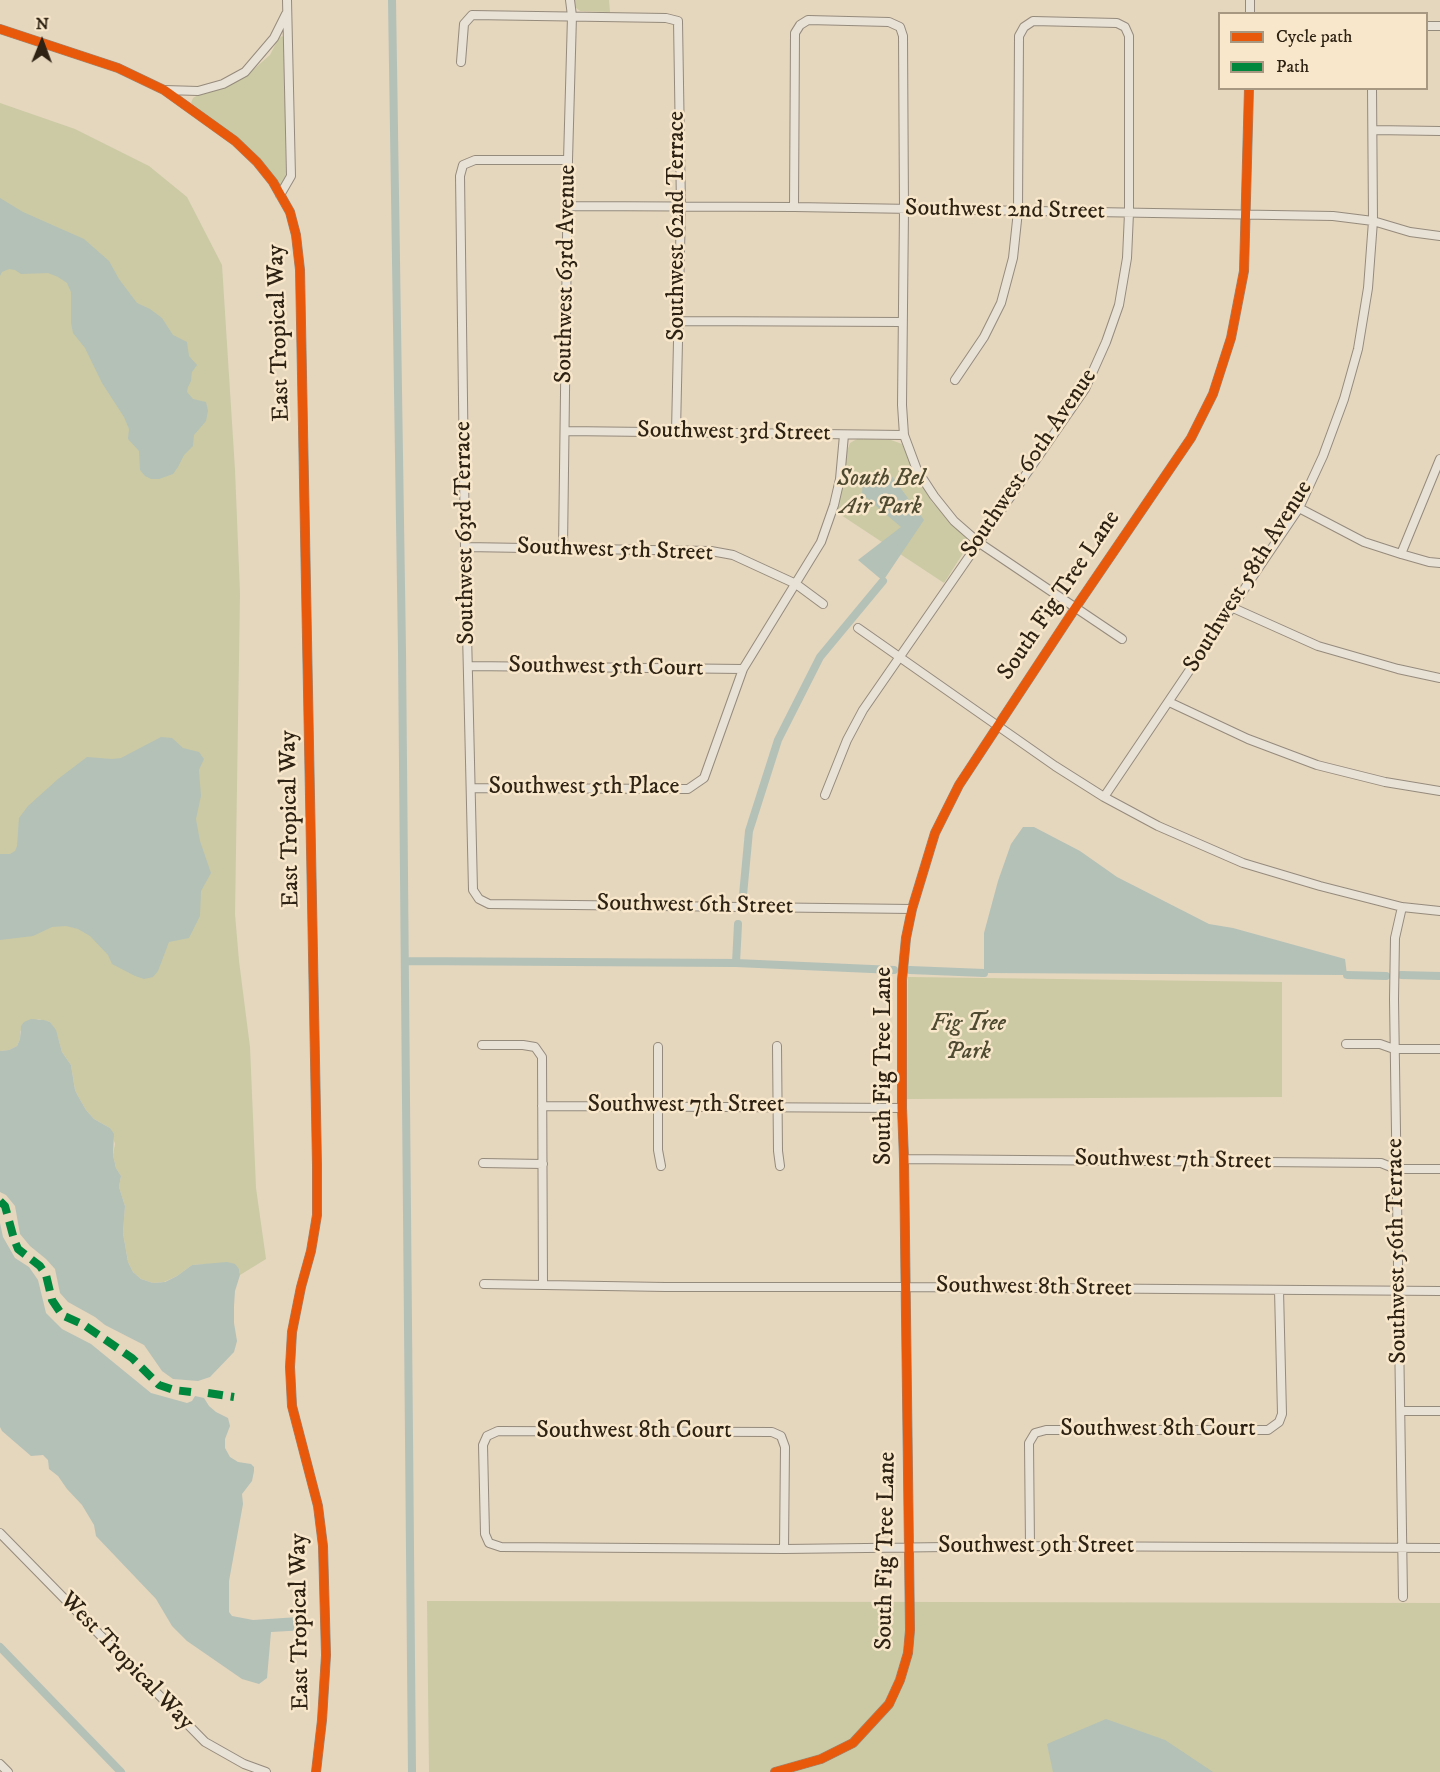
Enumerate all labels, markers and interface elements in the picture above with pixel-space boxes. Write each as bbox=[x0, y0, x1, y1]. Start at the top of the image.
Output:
north arrow bbox=[12, 12, 72, 72]
legend bbox=[1218, 12, 1428, 90]
text: N bbox=[36, 14, 49, 34]
text: Cycle path bbox=[1276, 26, 1353, 48]
text: Path bbox=[1276, 56, 1309, 78]
street label: Southwest 62nd Terrace bbox=[664, 111, 692, 341]
street label: Southwest 63rd Avenue bbox=[551, 164, 583, 384]
street label: Southwest 2nd Street bbox=[905, 195, 1105, 227]
street label: East Tropical Way bbox=[263, 244, 297, 422]
street label: Southwest 60th Avenue bbox=[956, 364, 1104, 564]
street label: Southwest 3rd Street bbox=[637, 417, 831, 449]
street label: Southwest 63rd Terrace bbox=[450, 421, 482, 645]
park label: South Bel Air Park bbox=[837, 466, 925, 522]
street label: Southwest 58th Avenue bbox=[1178, 476, 1320, 678]
street label: South Fig Tree Lane bbox=[993, 506, 1127, 686]
street label: Southwest 5th Street bbox=[516, 533, 714, 569]
street label: Southwest 5th Court bbox=[508, 652, 704, 684]
street label: East Tropical Way bbox=[275, 730, 307, 908]
street label: Southwest 5th Place bbox=[489, 774, 679, 802]
street label: Southwest 6th Street bbox=[596, 890, 794, 922]
street label: South Fig Tree Lane bbox=[871, 967, 899, 1165]
park label: Fig Tree Park bbox=[930, 1011, 1006, 1067]
street label: Southwest 7th Street bbox=[588, 1092, 784, 1120]
street label: Southwest 56th Terrace bbox=[1382, 1138, 1414, 1364]
street label: Southwest 7th Street bbox=[1074, 1145, 1272, 1177]
street label: Southwest 8th Street bbox=[936, 1272, 1132, 1304]
street label: Southwest 8th Court bbox=[1060, 1416, 1256, 1444]
street label: Southwest 8th Court bbox=[536, 1418, 732, 1446]
street label: South Fig Tree Lane bbox=[871, 1451, 903, 1651]
street label: East Tropical Way bbox=[285, 1533, 317, 1711]
street label: Southwest 9th Street bbox=[938, 1533, 1134, 1561]
street label: West Tropical Way bbox=[53, 1587, 199, 1737]

